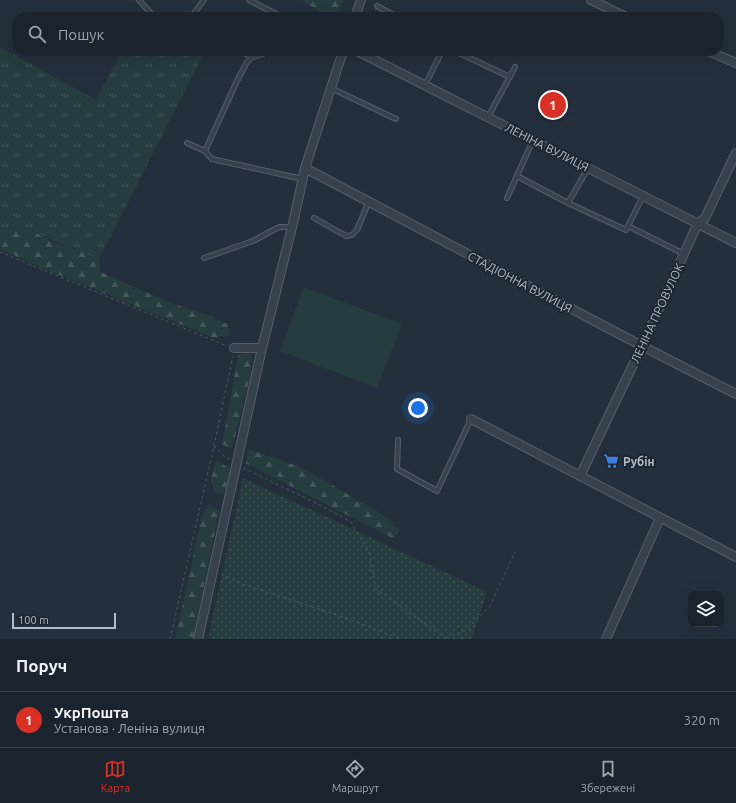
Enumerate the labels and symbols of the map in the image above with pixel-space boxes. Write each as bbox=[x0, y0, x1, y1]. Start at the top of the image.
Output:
pin: 1 bbox=[540, 90, 566, 120]
street label: ЛЕНІНА ВУЛИЦЯ bbox=[503, 120, 591, 174]
street label: СТАДІОННА ВУЛИЦЯ bbox=[466, 249, 574, 315]
street label: ЛЕНІНА ПРОВУЛОК bbox=[628, 260, 686, 365]
your location bbox=[408, 398, 428, 418]
supermarket icon: Рубін bbox=[602, 452, 620, 470]
place label: Рубін bbox=[623, 455, 655, 468]
scale bar bbox=[12, 611, 116, 630]

